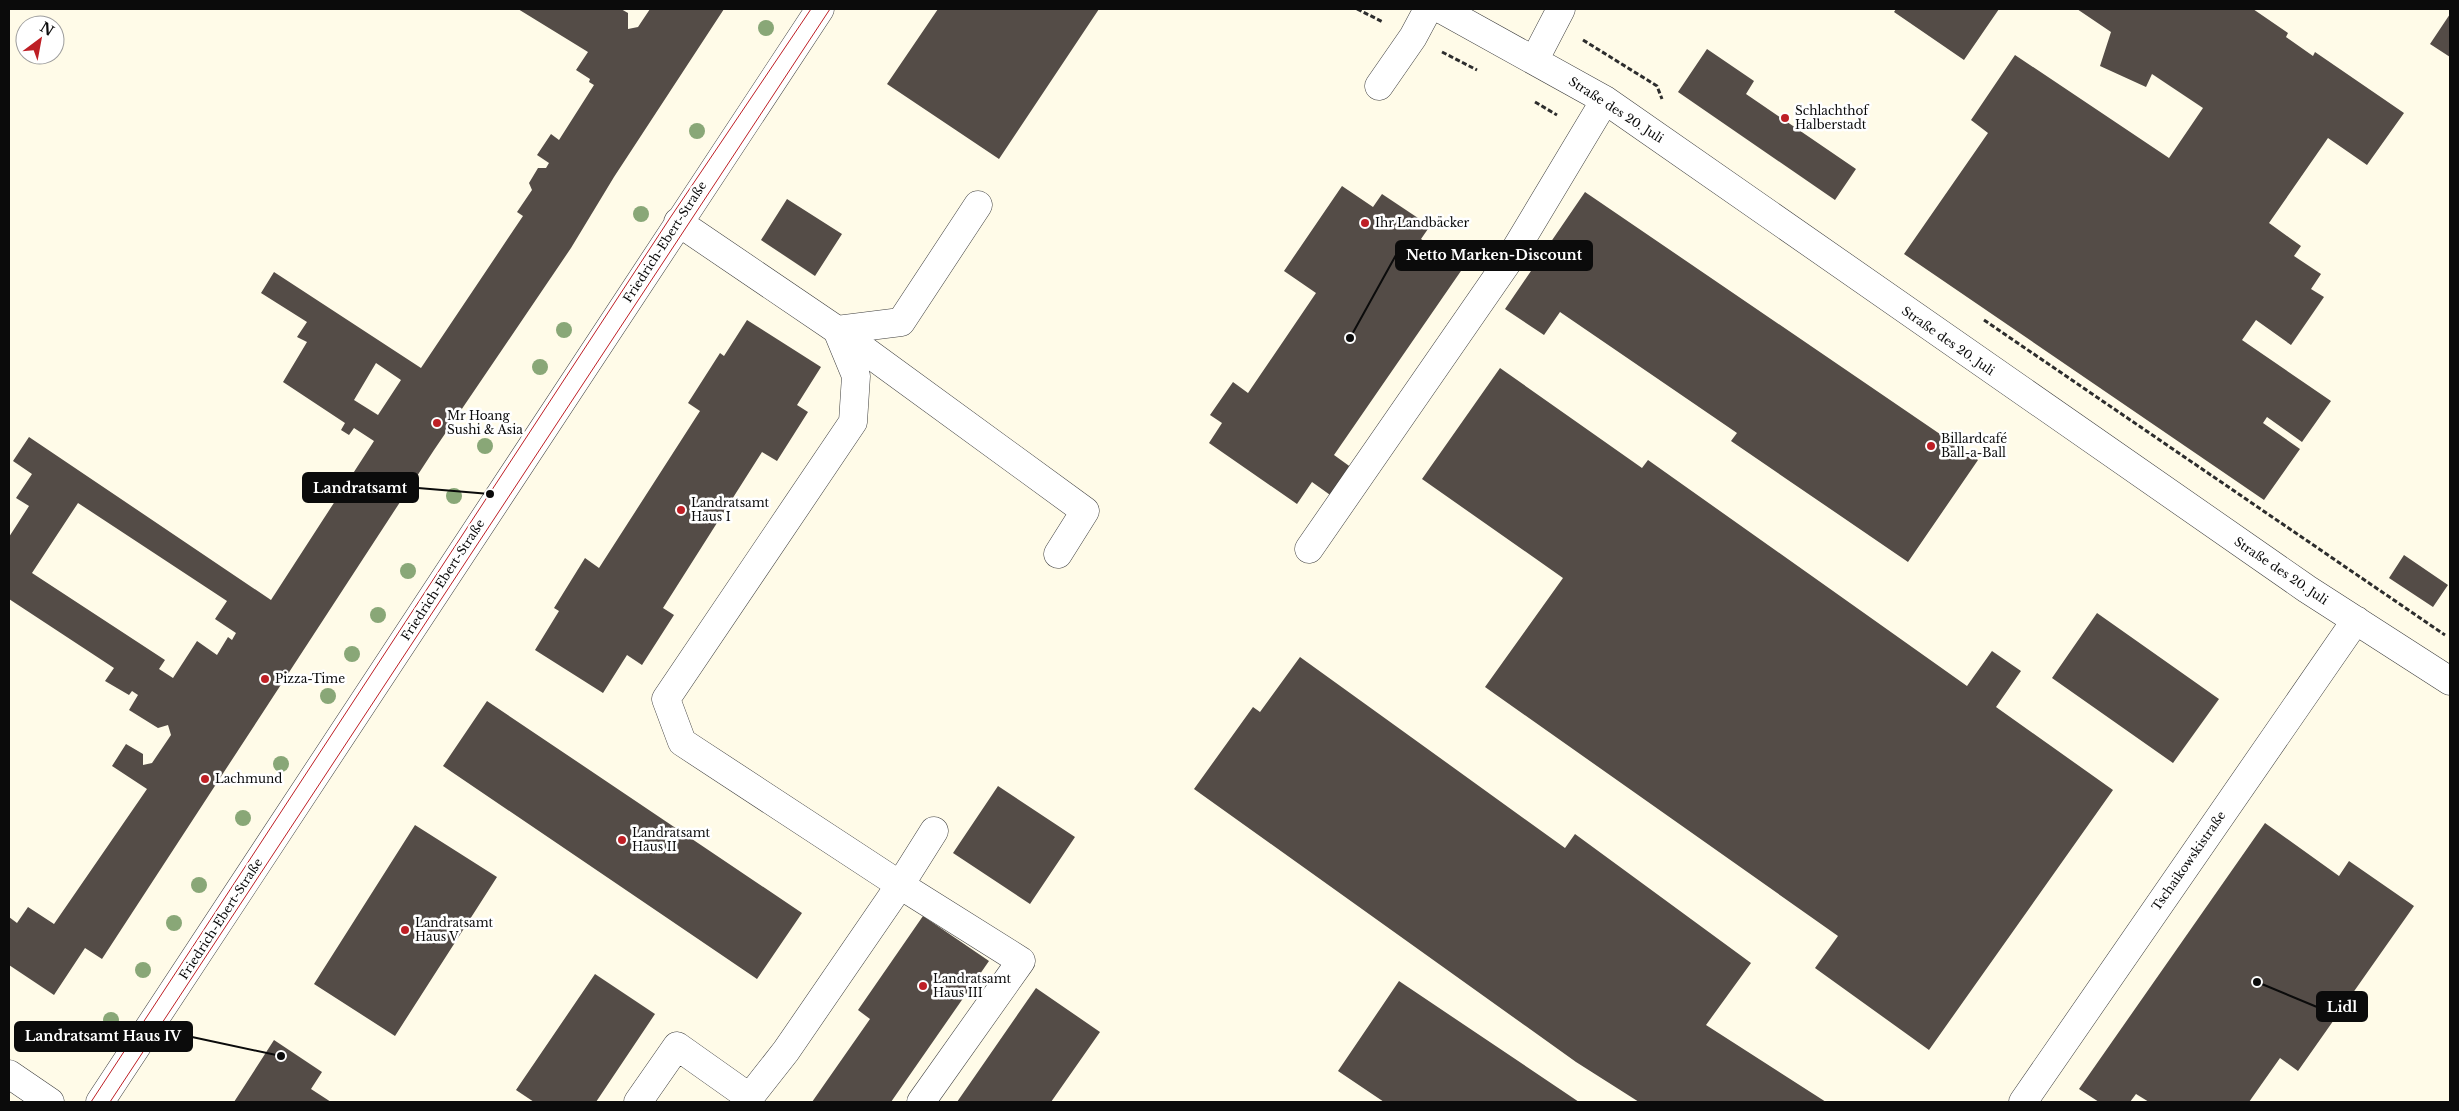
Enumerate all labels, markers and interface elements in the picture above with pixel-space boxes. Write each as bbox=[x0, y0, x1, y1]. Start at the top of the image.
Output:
north arrow bbox=[15, 15, 65, 65]
text: N bbox=[37, 18, 57, 40]
street label: Straße des 20. Juli bbox=[1566, 73, 1666, 146]
place label: Schlachthof Halberstadt bbox=[1795, 103, 1870, 132]
marker: Schlachthof Halberstadt bbox=[1779, 112, 1791, 124]
street label: Friedrich-Ebert-Straße bbox=[620, 178, 709, 305]
place label: Ihr Landbäcker bbox=[1375, 215, 1470, 230]
marker: Ihr Landbäcker bbox=[1359, 217, 1371, 229]
callout: Netto Marken-Discount bbox=[1396, 241, 1592, 270]
text: Netto Marken-Discount bbox=[1406, 246, 1583, 264]
street label: Straße des 20. Juli bbox=[1899, 303, 1998, 378]
place label: Mr Hoang Sushi & Asia bbox=[447, 408, 523, 437]
marker: Mr Hoang Sushi & Asia bbox=[431, 417, 443, 429]
place label: Billardcafé Ball-a-Ball bbox=[1941, 431, 2007, 460]
marker: Billardcafé Ball-a-Ball bbox=[1925, 440, 1937, 452]
callout: Landratsamt bbox=[303, 473, 418, 502]
text: Landratsamt bbox=[313, 479, 408, 497]
place label: Landratsamt Haus I bbox=[691, 495, 770, 524]
marker: Landratsamt Haus I bbox=[675, 504, 687, 516]
street label: Friedrich-Ebert-Straße bbox=[398, 516, 487, 643]
street label: Straße des 20. Juli bbox=[2232, 534, 2331, 608]
place label: Pizza-Time bbox=[275, 671, 345, 686]
marker: Pizza-Time bbox=[259, 673, 271, 685]
place label: Lachmund bbox=[215, 771, 282, 786]
marker: Lachmund bbox=[199, 773, 211, 785]
street label: Tschaikowskistraße bbox=[2148, 808, 2229, 913]
place label: Landratsamt Haus II bbox=[632, 825, 711, 854]
marker: Landratsamt Haus II bbox=[616, 834, 628, 846]
street label: Friedrich-Ebert-Straße bbox=[176, 855, 265, 982]
place label: Landratsamt Haus V bbox=[415, 915, 494, 944]
marker: Landratsamt Haus V bbox=[399, 924, 411, 936]
place label: Landratsamt Haus III bbox=[933, 971, 1012, 1000]
marker: Landratsamt Haus III bbox=[917, 980, 929, 992]
callout: Lidl bbox=[2317, 992, 2367, 1021]
text: Lidl bbox=[2327, 998, 2357, 1016]
callout: Landratsamt Haus IV bbox=[15, 1022, 192, 1051]
text: Landratsamt Haus IV bbox=[25, 1027, 182, 1045]

